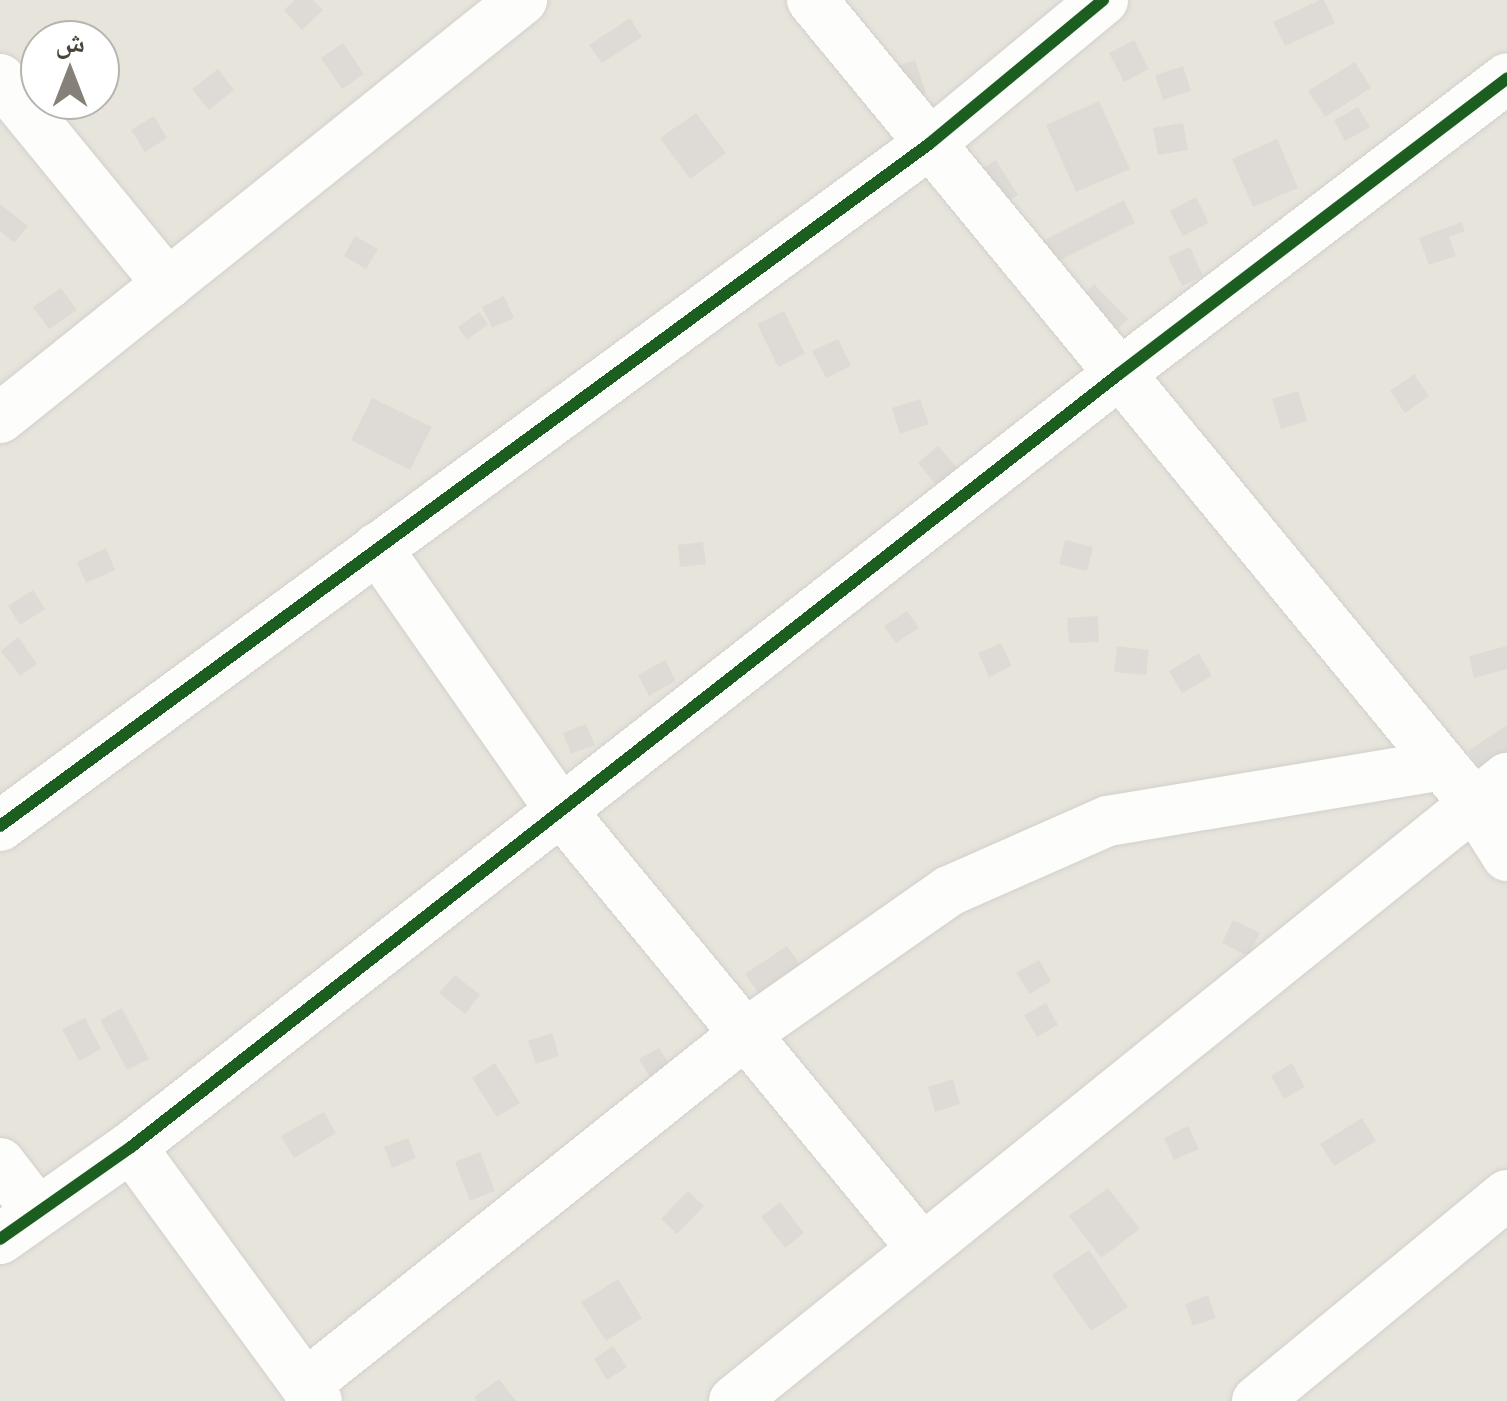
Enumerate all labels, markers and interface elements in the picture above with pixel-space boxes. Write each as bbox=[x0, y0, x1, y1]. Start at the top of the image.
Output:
north arrow bbox=[20, 20, 120, 120]
text: ش bbox=[55, 23, 85, 61]

